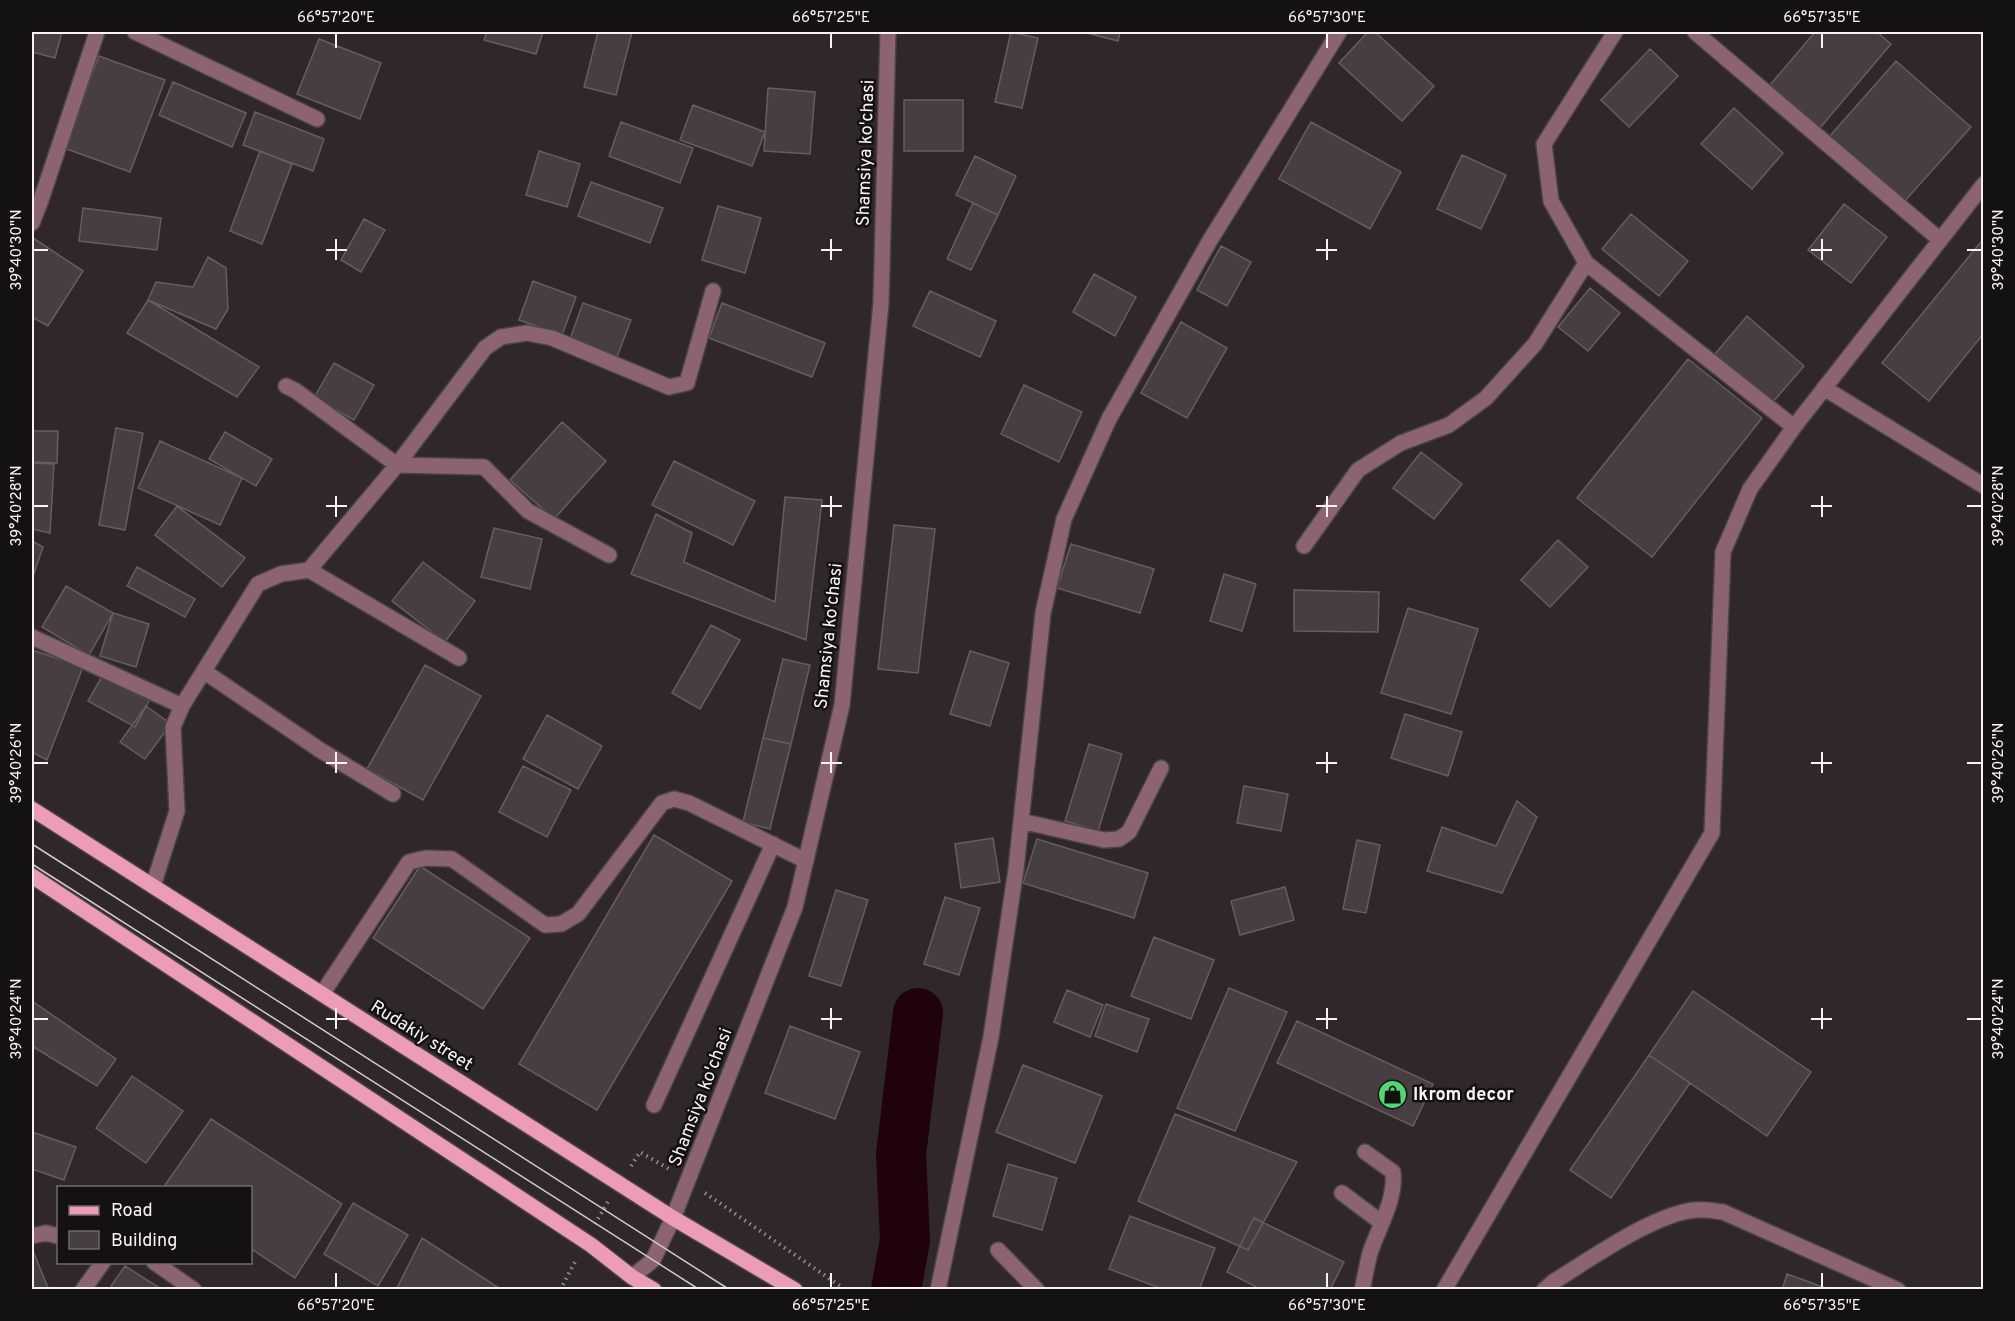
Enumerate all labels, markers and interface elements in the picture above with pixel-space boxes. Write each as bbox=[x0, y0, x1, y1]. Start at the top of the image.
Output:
text: 66°57'20"E bbox=[297, 9, 375, 28]
text: 66°57'25"E bbox=[792, 9, 870, 28]
text: 66°57'30"E bbox=[1288, 9, 1366, 28]
text: 66°57'35"E bbox=[1783, 9, 1861, 28]
street label: Shamsiya ko'chasi bbox=[852, 79, 881, 227]
text: 39°40'30"N bbox=[8, 209, 27, 291]
text: 39°40'30"N bbox=[1990, 209, 2009, 291]
text: 39°40'28"N bbox=[8, 466, 27, 546]
text: 39°40'28"N bbox=[1990, 466, 2009, 546]
street label: Shamsiya ko'chasi bbox=[810, 562, 849, 710]
text: 39°40'26"N bbox=[8, 723, 27, 803]
text: 39°40'26"N bbox=[1990, 723, 2009, 803]
text: 39°40'24"N bbox=[8, 979, 27, 1059]
text: 39°40'24"N bbox=[1990, 979, 2009, 1059]
street label: Rudakiy street bbox=[366, 996, 477, 1077]
street label: Shamsiya ko'chasi bbox=[664, 1025, 738, 1170]
shop icon: Ikrom decor bbox=[1376, 1078, 1408, 1110]
place label: Ikrom decor bbox=[1413, 1084, 1514, 1107]
legend bbox=[57, 1186, 252, 1264]
text: Road bbox=[111, 1200, 153, 1223]
text: Building bbox=[111, 1230, 177, 1253]
text: 66°57'20"E bbox=[297, 1297, 375, 1316]
text: 66°57'25"E bbox=[792, 1297, 870, 1316]
text: 66°57'30"E bbox=[1288, 1297, 1366, 1316]
text: 66°57'35"E bbox=[1783, 1297, 1861, 1316]

